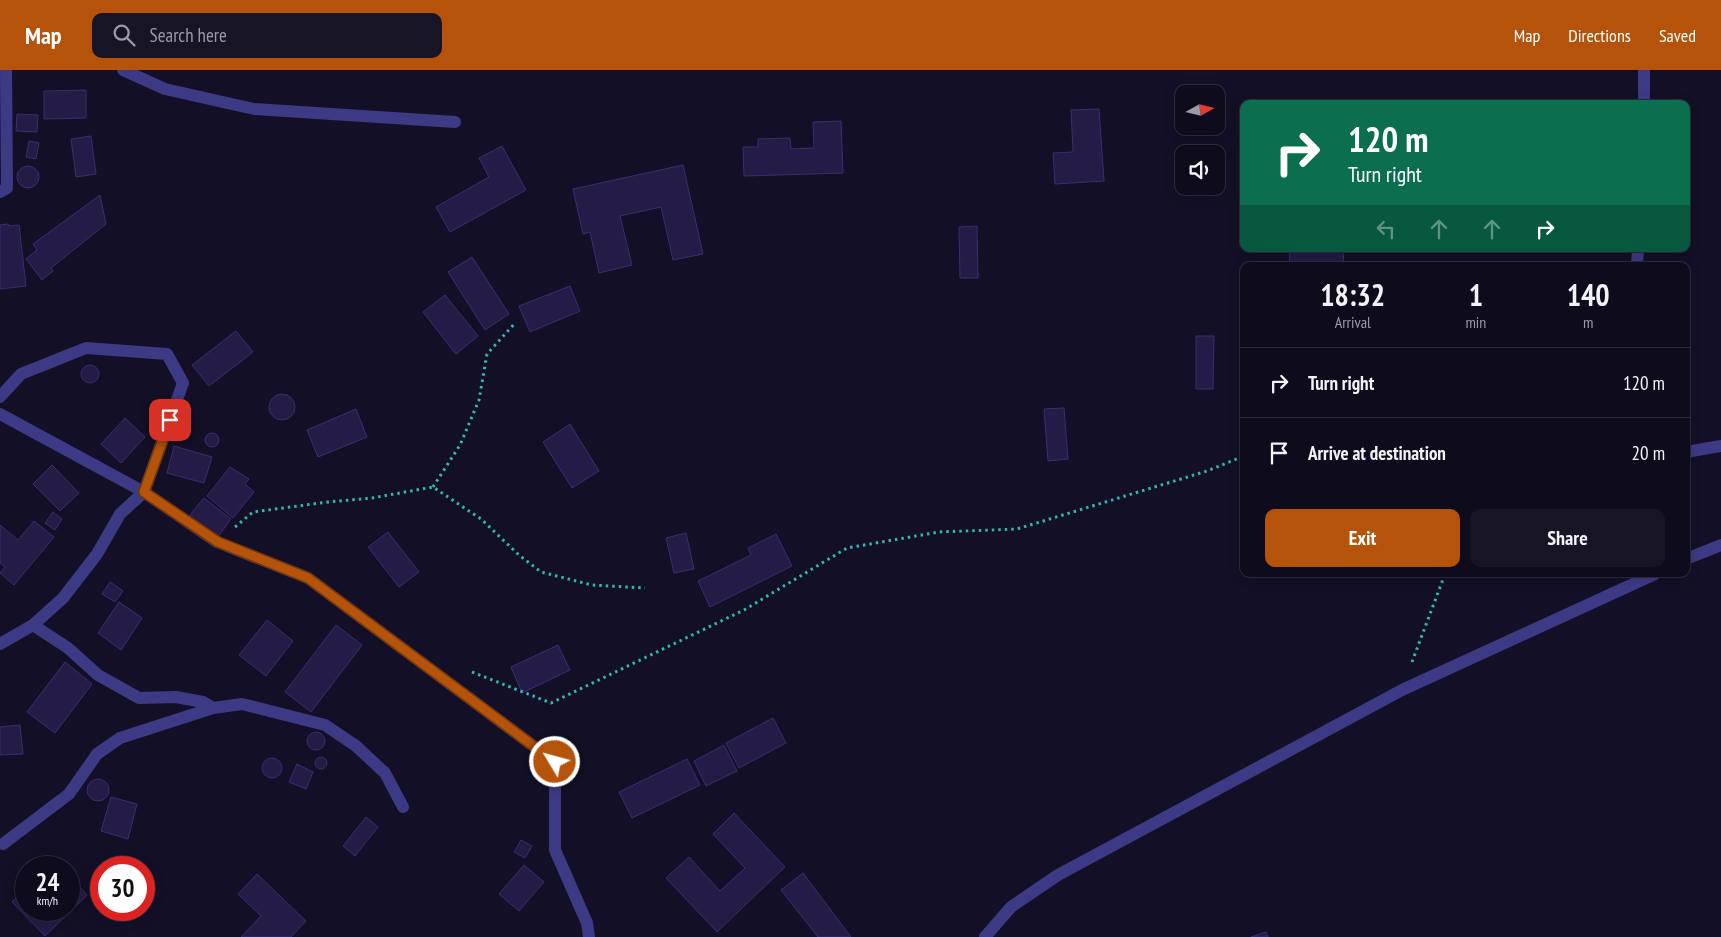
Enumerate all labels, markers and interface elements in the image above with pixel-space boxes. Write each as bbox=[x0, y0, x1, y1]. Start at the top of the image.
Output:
search box bbox=[92, 13, 442, 58]
text: Map bbox=[25, 20, 62, 51]
icon: search bbox=[110, 21, 138, 49]
text: Search here bbox=[150, 23, 227, 47]
text: Map bbox=[1514, 24, 1540, 47]
text: Directions bbox=[1568, 24, 1631, 47]
text: Saved bbox=[1659, 24, 1696, 47]
north arrow bbox=[1175, 85, 1225, 135]
map controls bbox=[1175, 85, 1225, 195]
text: 120 m bbox=[1348, 116, 1429, 162]
icon: right bbox=[1265, 120, 1330, 185]
button: sound bbox=[1175, 145, 1225, 195]
text: Turn right bbox=[1348, 160, 1422, 188]
icon: left bbox=[1372, 215, 1400, 243]
icon: ahead bbox=[1425, 215, 1453, 243]
icon: ahead bbox=[1478, 215, 1506, 243]
icon: right bbox=[1531, 215, 1559, 243]
text: 18:32 bbox=[1320, 275, 1385, 314]
text: 1 bbox=[1469, 275, 1483, 314]
text: 140 bbox=[1567, 275, 1610, 314]
text: Arrival bbox=[1335, 312, 1371, 332]
text: min bbox=[1465, 312, 1486, 332]
text: m bbox=[1583, 312, 1593, 332]
icon: right bbox=[1265, 369, 1293, 397]
text: Turn right bbox=[1308, 371, 1374, 395]
text: 120 m bbox=[1623, 371, 1665, 395]
pin bbox=[149, 399, 191, 441]
icon: arrive bbox=[156, 406, 184, 434]
icon: arrive bbox=[1265, 439, 1293, 467]
text: Arrive at destination bbox=[1308, 441, 1446, 465]
text: 20 m bbox=[1632, 441, 1665, 465]
button: Exit bbox=[1265, 509, 1460, 567]
button: Share bbox=[1470, 509, 1665, 567]
position arrow bbox=[528, 735, 580, 787]
speed limit sign: 30 bbox=[90, 856, 155, 921]
text: 24 bbox=[36, 866, 59, 898]
text: km/h bbox=[37, 893, 58, 908]

